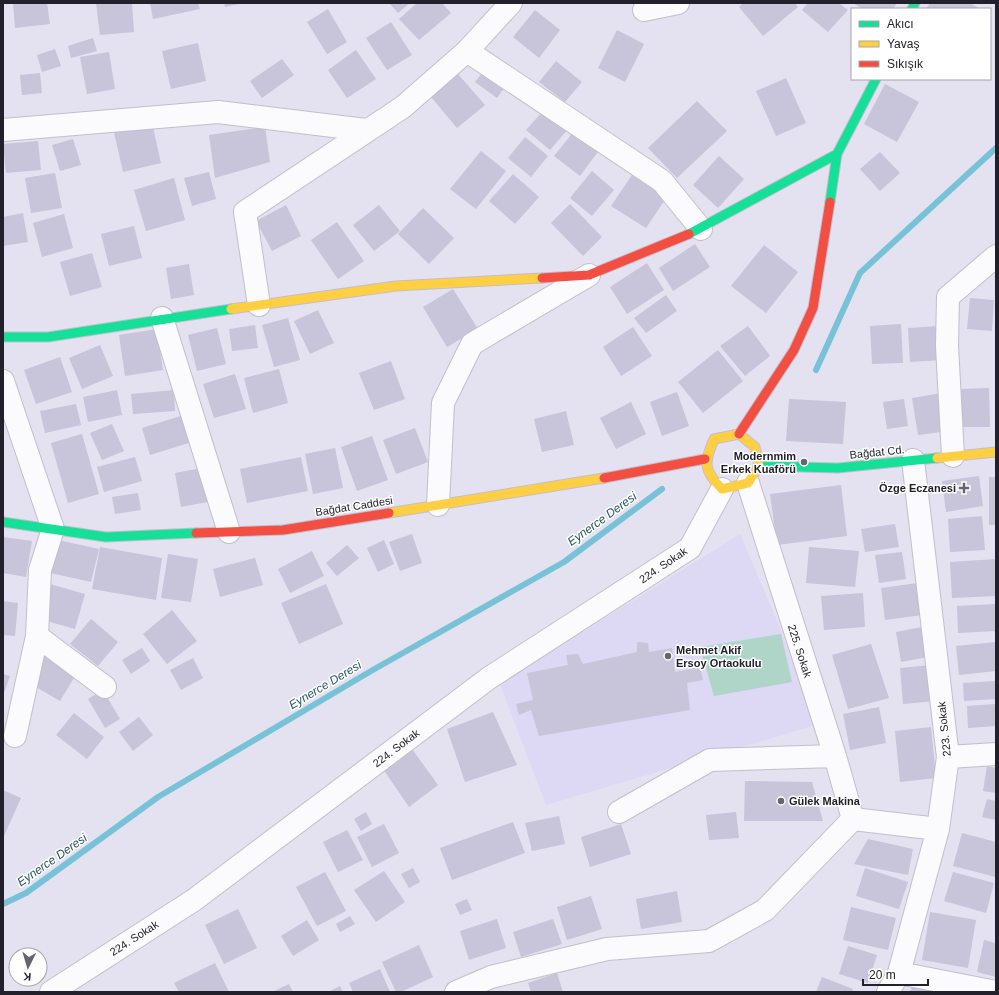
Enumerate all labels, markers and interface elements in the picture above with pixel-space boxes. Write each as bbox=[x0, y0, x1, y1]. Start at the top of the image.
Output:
legend bbox=[851, 8, 991, 80]
text: Akıcı bbox=[887, 17, 914, 31]
text: Yavaş bbox=[887, 37, 919, 51]
text: Sıkışık bbox=[887, 57, 924, 71]
street label: Bağdat Cd. bbox=[849, 443, 905, 461]
place label: Modernmim Erkek Kuaförü bbox=[721, 450, 796, 475]
marker: Modernmim Erkek Kuaförü bbox=[799, 457, 809, 467]
place label: Özge Eczanesi bbox=[879, 482, 956, 494]
marker: Özge Eczanesi bbox=[959, 483, 969, 493]
water label: Eynerce Deresi bbox=[565, 489, 640, 549]
street label: Bağdat Caddesi bbox=[314, 494, 394, 518]
street label: 224. Sokak bbox=[637, 544, 690, 585]
street label: 225. Sokak bbox=[786, 623, 814, 679]
place label: Mehmet Akif Ersoy Ortaokulu bbox=[676, 644, 762, 669]
marker: Mehmet Akif Ersoy Ortaokulu bbox=[663, 651, 673, 661]
water label: Eynerce Deresi bbox=[286, 658, 364, 712]
street label: 223. Sokak bbox=[935, 701, 953, 757]
street label: 224. Sokak bbox=[370, 726, 422, 769]
place label: Gülek Makina bbox=[789, 795, 861, 807]
marker: Gülek Makina bbox=[776, 796, 786, 806]
water label: Eynerce Deresi bbox=[14, 831, 90, 889]
street label: 224. Sokak bbox=[108, 918, 161, 958]
north arrow bbox=[8, 947, 48, 987]
scale bar bbox=[863, 961, 928, 987]
text: 20 m bbox=[869, 968, 896, 982]
text: K bbox=[23, 971, 32, 983]

